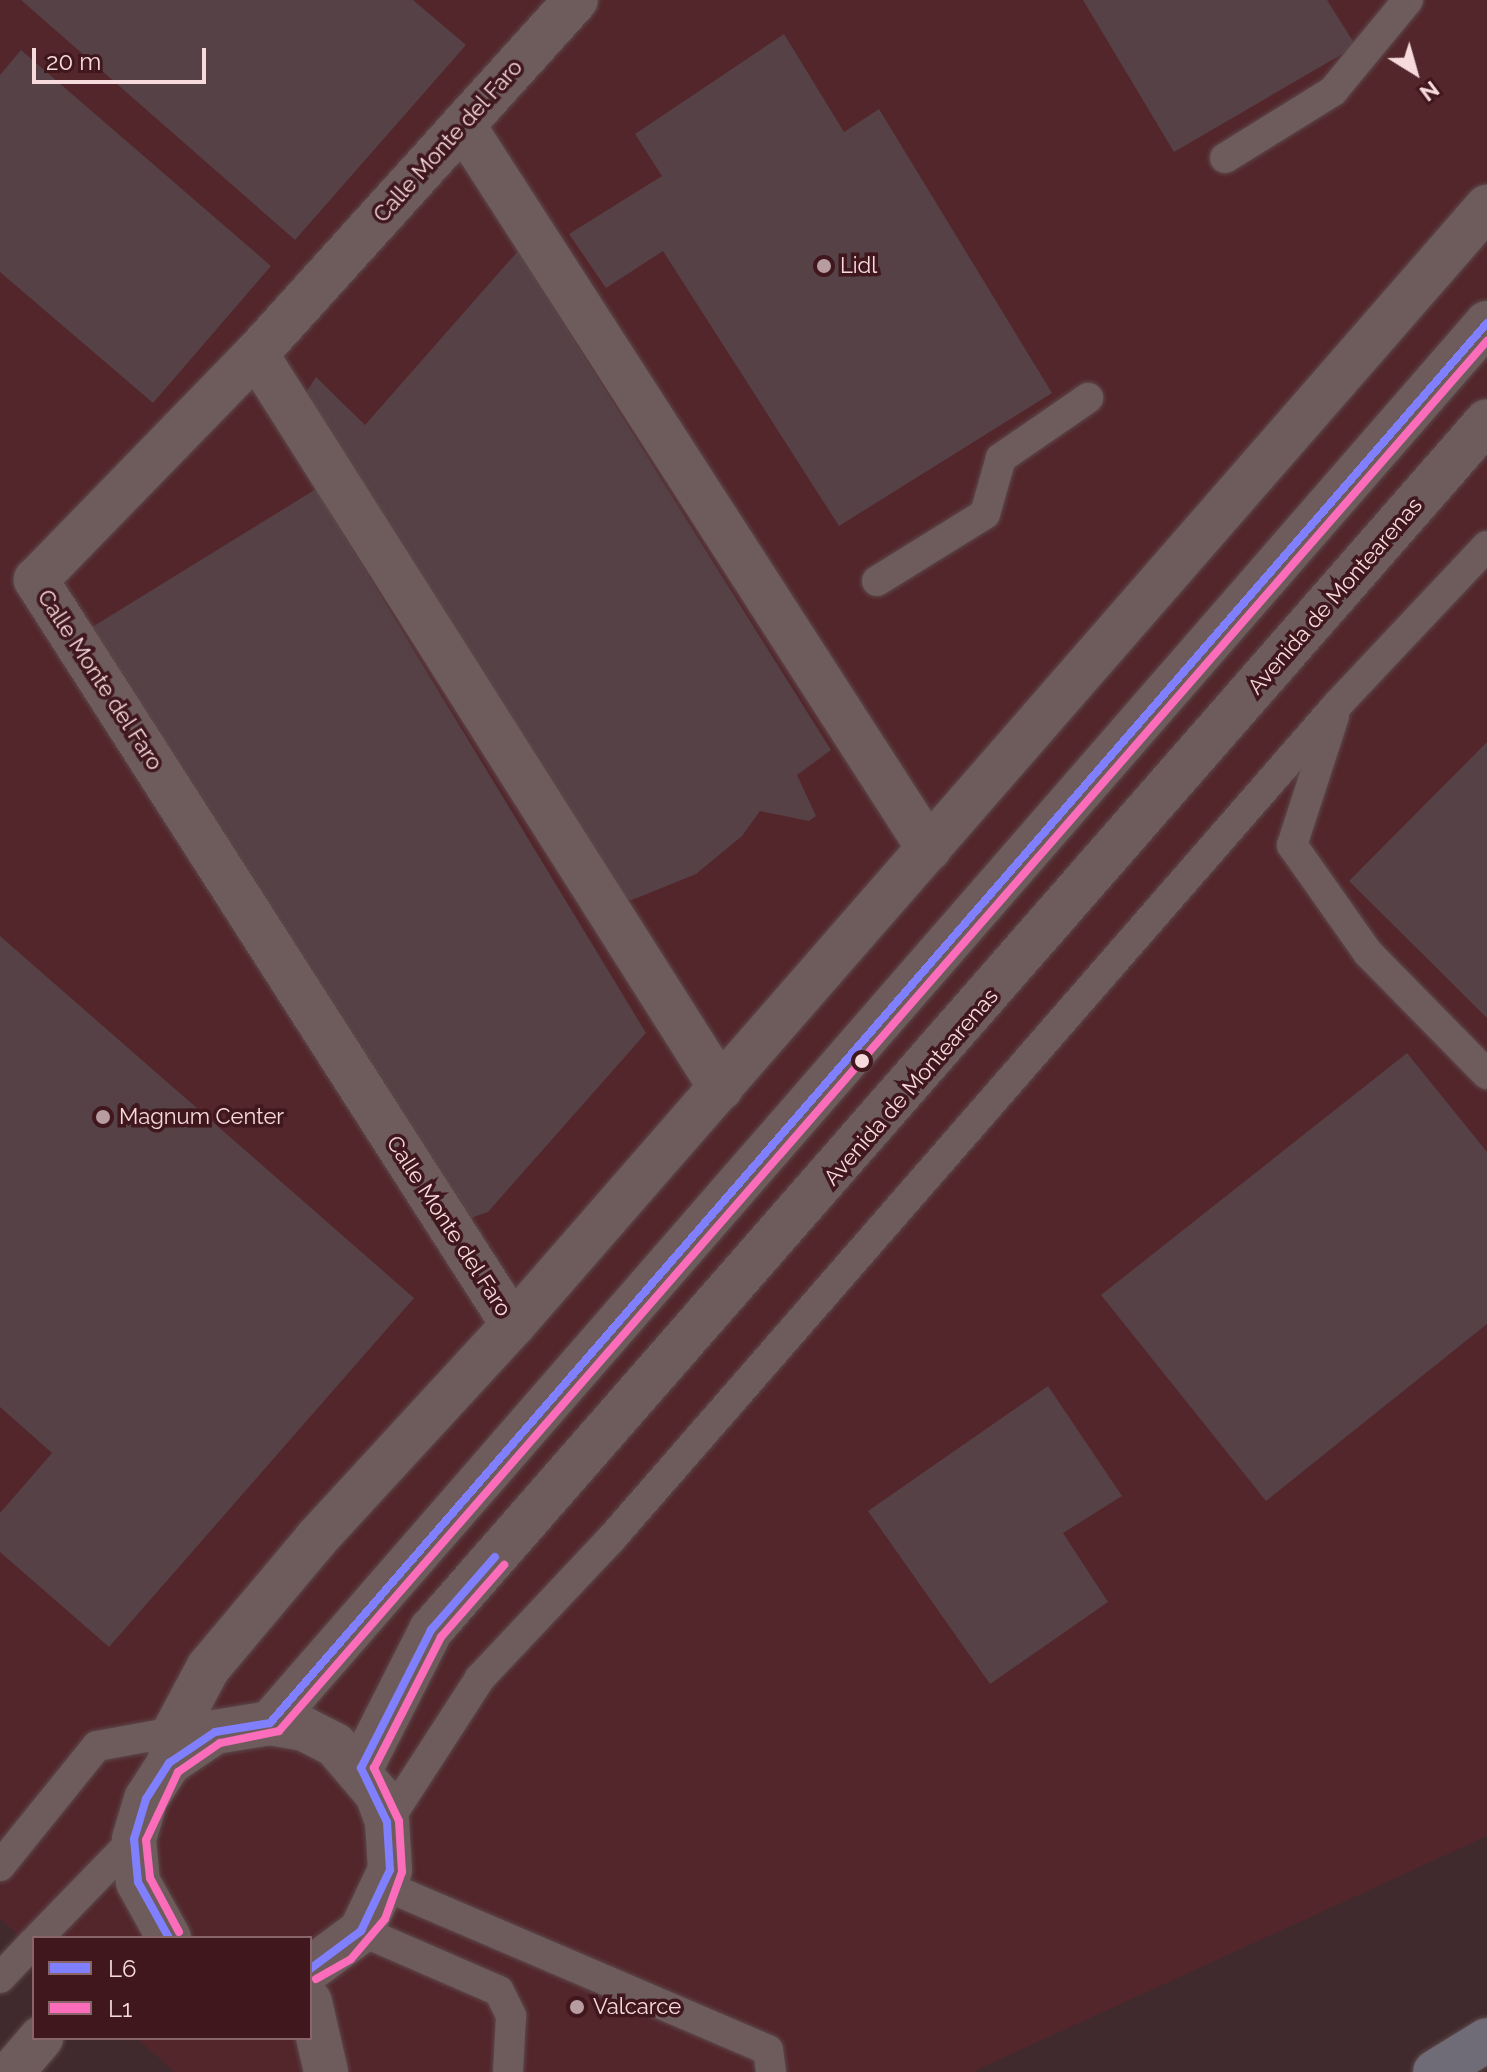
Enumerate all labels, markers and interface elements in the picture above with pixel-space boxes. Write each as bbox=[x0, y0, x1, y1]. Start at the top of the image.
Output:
scale bar bbox=[36, 32, 210, 82]
north arrow bbox=[1375, 32, 1455, 112]
text: 20 m bbox=[46, 47, 101, 76]
street label: Calle Monte del Faro bbox=[368, 54, 528, 228]
text: N bbox=[1415, 76, 1444, 107]
place label: Lidl bbox=[840, 253, 877, 279]
marker: Lidl bbox=[815, 257, 833, 275]
street label: Avenida de Montearenas bbox=[1242, 492, 1428, 700]
street label: Calle Monte del Faro bbox=[32, 585, 168, 775]
street label: Avenida de Montearenas bbox=[818, 983, 1004, 1191]
unlabelled marker bbox=[854, 1053, 870, 1069]
place label: Magnum Center bbox=[119, 1104, 284, 1130]
marker: Magnum Center bbox=[94, 1108, 112, 1126]
street label: Calle Monte del Faro bbox=[381, 1131, 517, 1321]
legend bbox=[32, 1936, 312, 2040]
text: L6 bbox=[108, 1954, 136, 1983]
text: L1 bbox=[108, 1994, 132, 2023]
place label: Valcarce bbox=[593, 1994, 681, 2020]
marker: Valcarce bbox=[568, 1998, 586, 2016]

